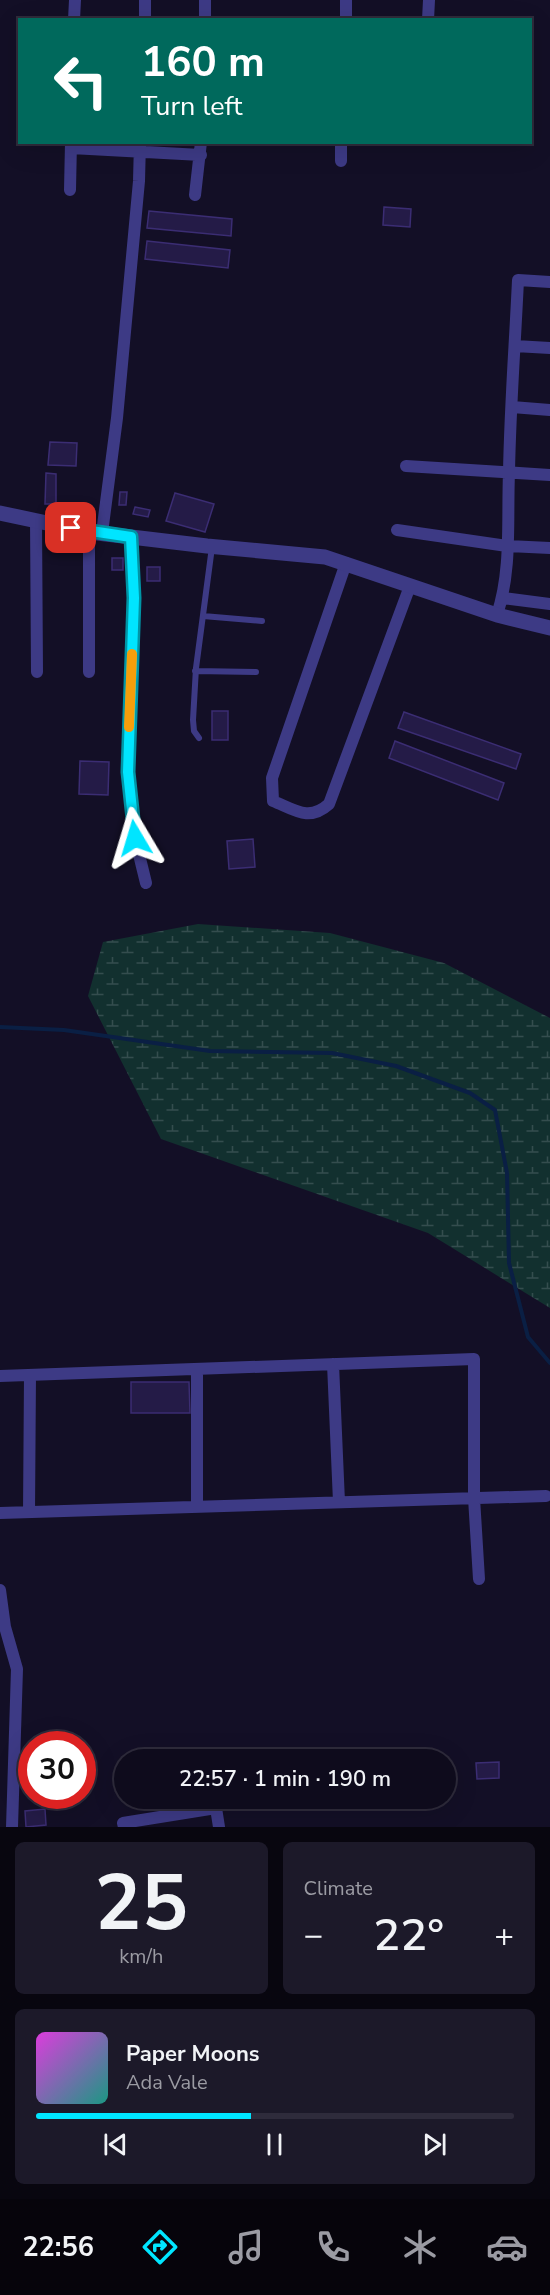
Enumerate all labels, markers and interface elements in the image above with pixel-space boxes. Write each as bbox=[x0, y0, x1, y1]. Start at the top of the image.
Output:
text: 160 m bbox=[141, 34, 265, 91]
icon: left bbox=[42, 42, 120, 120]
text: Turn left bbox=[141, 88, 242, 125]
pin bbox=[45, 502, 96, 553]
icon: arrive bbox=[54, 511, 87, 544]
position arrow bbox=[103, 806, 167, 870]
speed limit sign: 30 bbox=[18, 1731, 96, 1809]
text: 22:57 · 1 min · 190 m bbox=[179, 1764, 391, 1794]
text: 25 bbox=[94, 1850, 188, 1957]
text: Climate bbox=[304, 1875, 373, 1902]
text: 22° bbox=[373, 1905, 444, 1966]
text: − bbox=[304, 1913, 323, 1958]
text: + bbox=[494, 1913, 514, 1958]
text: km/h bbox=[119, 1943, 163, 1970]
text: Paper Moons bbox=[126, 2039, 260, 2069]
text: Ada Vale bbox=[126, 2069, 208, 2096]
icon: previous bbox=[99, 2128, 132, 2161]
icon: pause bbox=[258, 2128, 291, 2161]
icon: next bbox=[418, 2128, 451, 2161]
icon: directions bbox=[139, 2226, 181, 2268]
icon: music bbox=[225, 2226, 267, 2268]
icon: phone bbox=[312, 2226, 354, 2268]
icon: climate bbox=[399, 2226, 441, 2268]
icon: car bbox=[486, 2226, 528, 2268]
text: 22:56 bbox=[22, 2229, 94, 2266]

